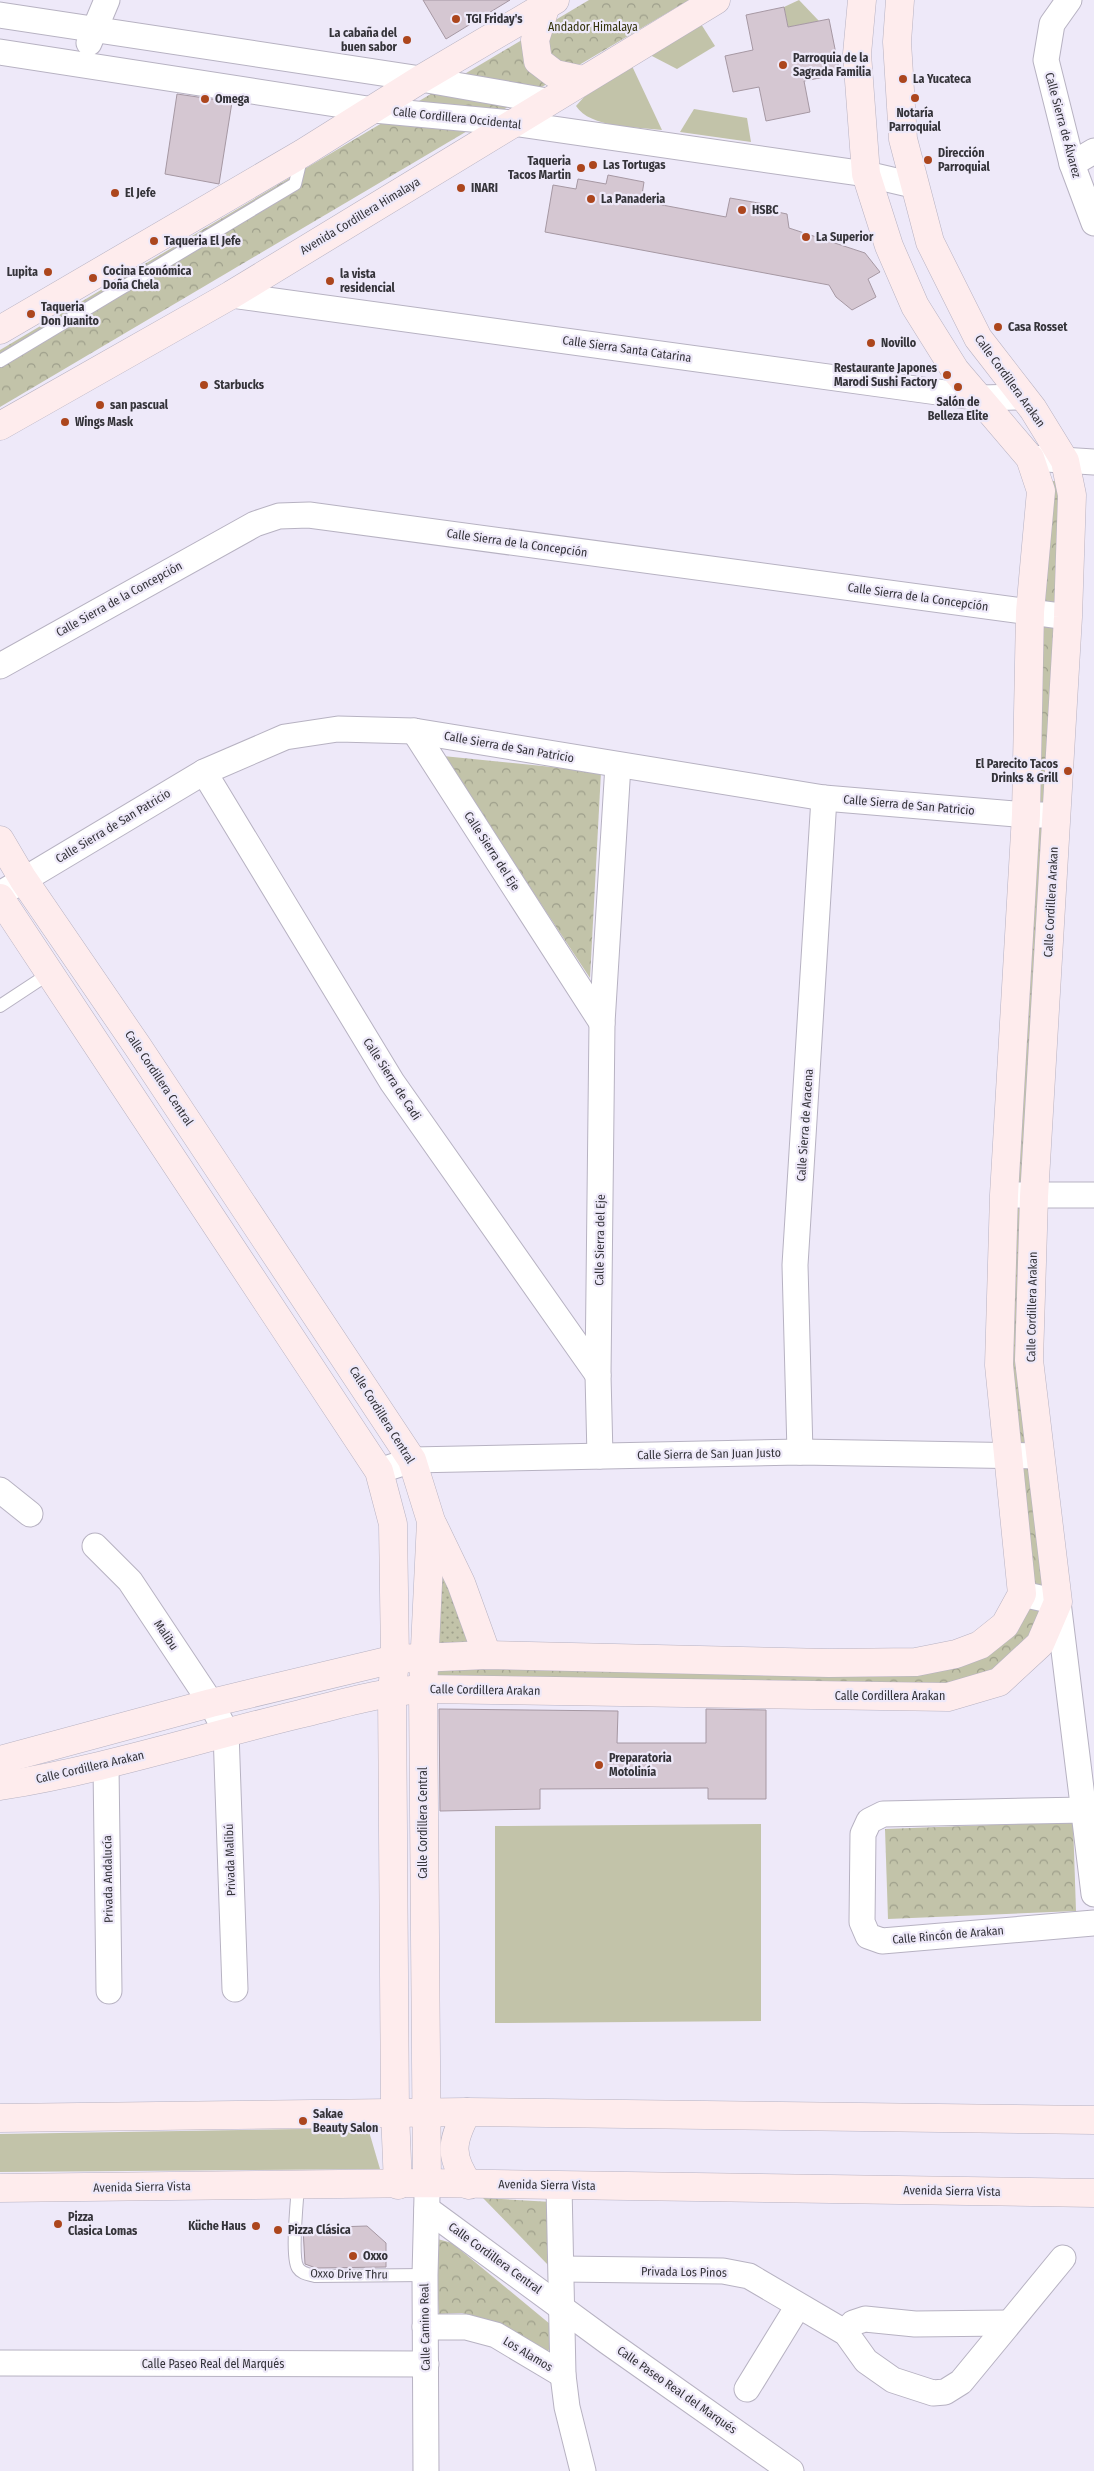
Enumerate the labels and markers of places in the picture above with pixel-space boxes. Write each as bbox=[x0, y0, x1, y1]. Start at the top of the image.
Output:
place label: TGI Friday's bbox=[466, 12, 523, 26]
marker: TGI Friday's bbox=[450, 13, 462, 25]
place label: La cabaña del buen sabor bbox=[329, 26, 398, 54]
marker: La cabaña del buen sabor bbox=[401, 34, 413, 46]
place label: Parroquia de la Sagrada Familia bbox=[793, 51, 871, 79]
marker: Parroquia de la Sagrada Familia bbox=[777, 59, 789, 71]
place label: La Yucateca bbox=[913, 72, 971, 86]
marker: La Yucateca bbox=[897, 73, 909, 85]
place label: Omega bbox=[215, 92, 249, 106]
marker: Notaría Parroquial bbox=[909, 92, 921, 104]
marker: Omega bbox=[199, 93, 211, 105]
place label: Notaría Parroquial bbox=[889, 106, 942, 134]
place label: Dirección Parroquial bbox=[938, 146, 991, 174]
place label: Taqueria Tacos Martin bbox=[508, 154, 571, 182]
marker: Dirección Parroquial bbox=[922, 154, 934, 166]
place label: Las Tortugas bbox=[603, 158, 666, 172]
marker: Las Tortugas bbox=[587, 159, 599, 171]
marker: Taqueria Tacos Martin bbox=[575, 162, 587, 174]
place label: INARI bbox=[471, 181, 498, 195]
marker: INARI bbox=[455, 182, 467, 194]
place label: El Jefe bbox=[125, 186, 156, 200]
marker: El Jefe bbox=[109, 187, 121, 199]
place label: La Panaderia bbox=[601, 192, 665, 206]
marker: La Panaderia bbox=[585, 193, 597, 205]
place label: HSBC bbox=[752, 203, 779, 217]
marker: HSBC bbox=[736, 204, 748, 216]
place label: La Superior bbox=[816, 230, 874, 244]
marker: La Superior bbox=[800, 231, 812, 243]
place label: Taqueria El Jefe bbox=[164, 234, 241, 248]
marker: Taqueria El Jefe bbox=[148, 235, 160, 247]
place label: Cocina Económica Doña Chela bbox=[103, 264, 191, 292]
place label: Lupita bbox=[7, 265, 38, 279]
marker: Lupita bbox=[42, 266, 54, 278]
place label: la vista residencial bbox=[340, 267, 396, 295]
marker: Cocina Económica Doña Chela bbox=[87, 272, 99, 284]
marker: la vista residencial bbox=[324, 275, 336, 287]
place label: Taqueria Don Juanito bbox=[41, 300, 99, 328]
marker: Taqueria Don Juanito bbox=[25, 308, 37, 320]
place label: Casa Rosset bbox=[1008, 320, 1068, 334]
marker: Casa Rosset bbox=[992, 321, 1004, 333]
place label: Novillo bbox=[881, 336, 917, 350]
marker: Novillo bbox=[865, 337, 877, 349]
place label: Restaurante Japones Marodi Sushi Factory bbox=[834, 361, 938, 389]
marker: Restaurante Japones Marodi Sushi Factory bbox=[941, 369, 953, 381]
place label: Starbucks bbox=[214, 378, 265, 392]
marker: Starbucks bbox=[198, 379, 210, 391]
marker: Salón de Belleza Elite bbox=[952, 381, 964, 393]
place label: Salón de Belleza Elite bbox=[928, 395, 988, 423]
place label: san pascual bbox=[110, 398, 169, 412]
marker: san pascual bbox=[94, 399, 106, 411]
place label: Wings Mask bbox=[75, 415, 134, 429]
marker: Wings Mask bbox=[59, 416, 71, 428]
place label: El Parecito Tacos Drinks & Grill bbox=[975, 757, 1059, 785]
marker: El Parecito Tacos Drinks & Grill bbox=[1062, 765, 1074, 777]
place label: Preparatoria Motolinía bbox=[609, 1751, 672, 1779]
marker: Preparatoria Motolinía bbox=[593, 1759, 605, 1771]
place label: Sakae Beauty Salon bbox=[313, 2107, 378, 2135]
marker: Sakae Beauty Salon bbox=[297, 2115, 309, 2127]
place label: Pizza Clasica Lomas bbox=[68, 2210, 138, 2238]
marker: Pizza Clasica Lomas bbox=[52, 2218, 64, 2230]
place label: Küche Haus bbox=[188, 2219, 247, 2233]
marker: Küche Haus bbox=[250, 2220, 262, 2232]
place label: Pizza Clásica bbox=[288, 2223, 351, 2237]
marker: Pizza Clásica bbox=[272, 2224, 284, 2236]
place label: Oxxo bbox=[363, 2249, 389, 2263]
marker: Oxxo bbox=[347, 2250, 359, 2262]

